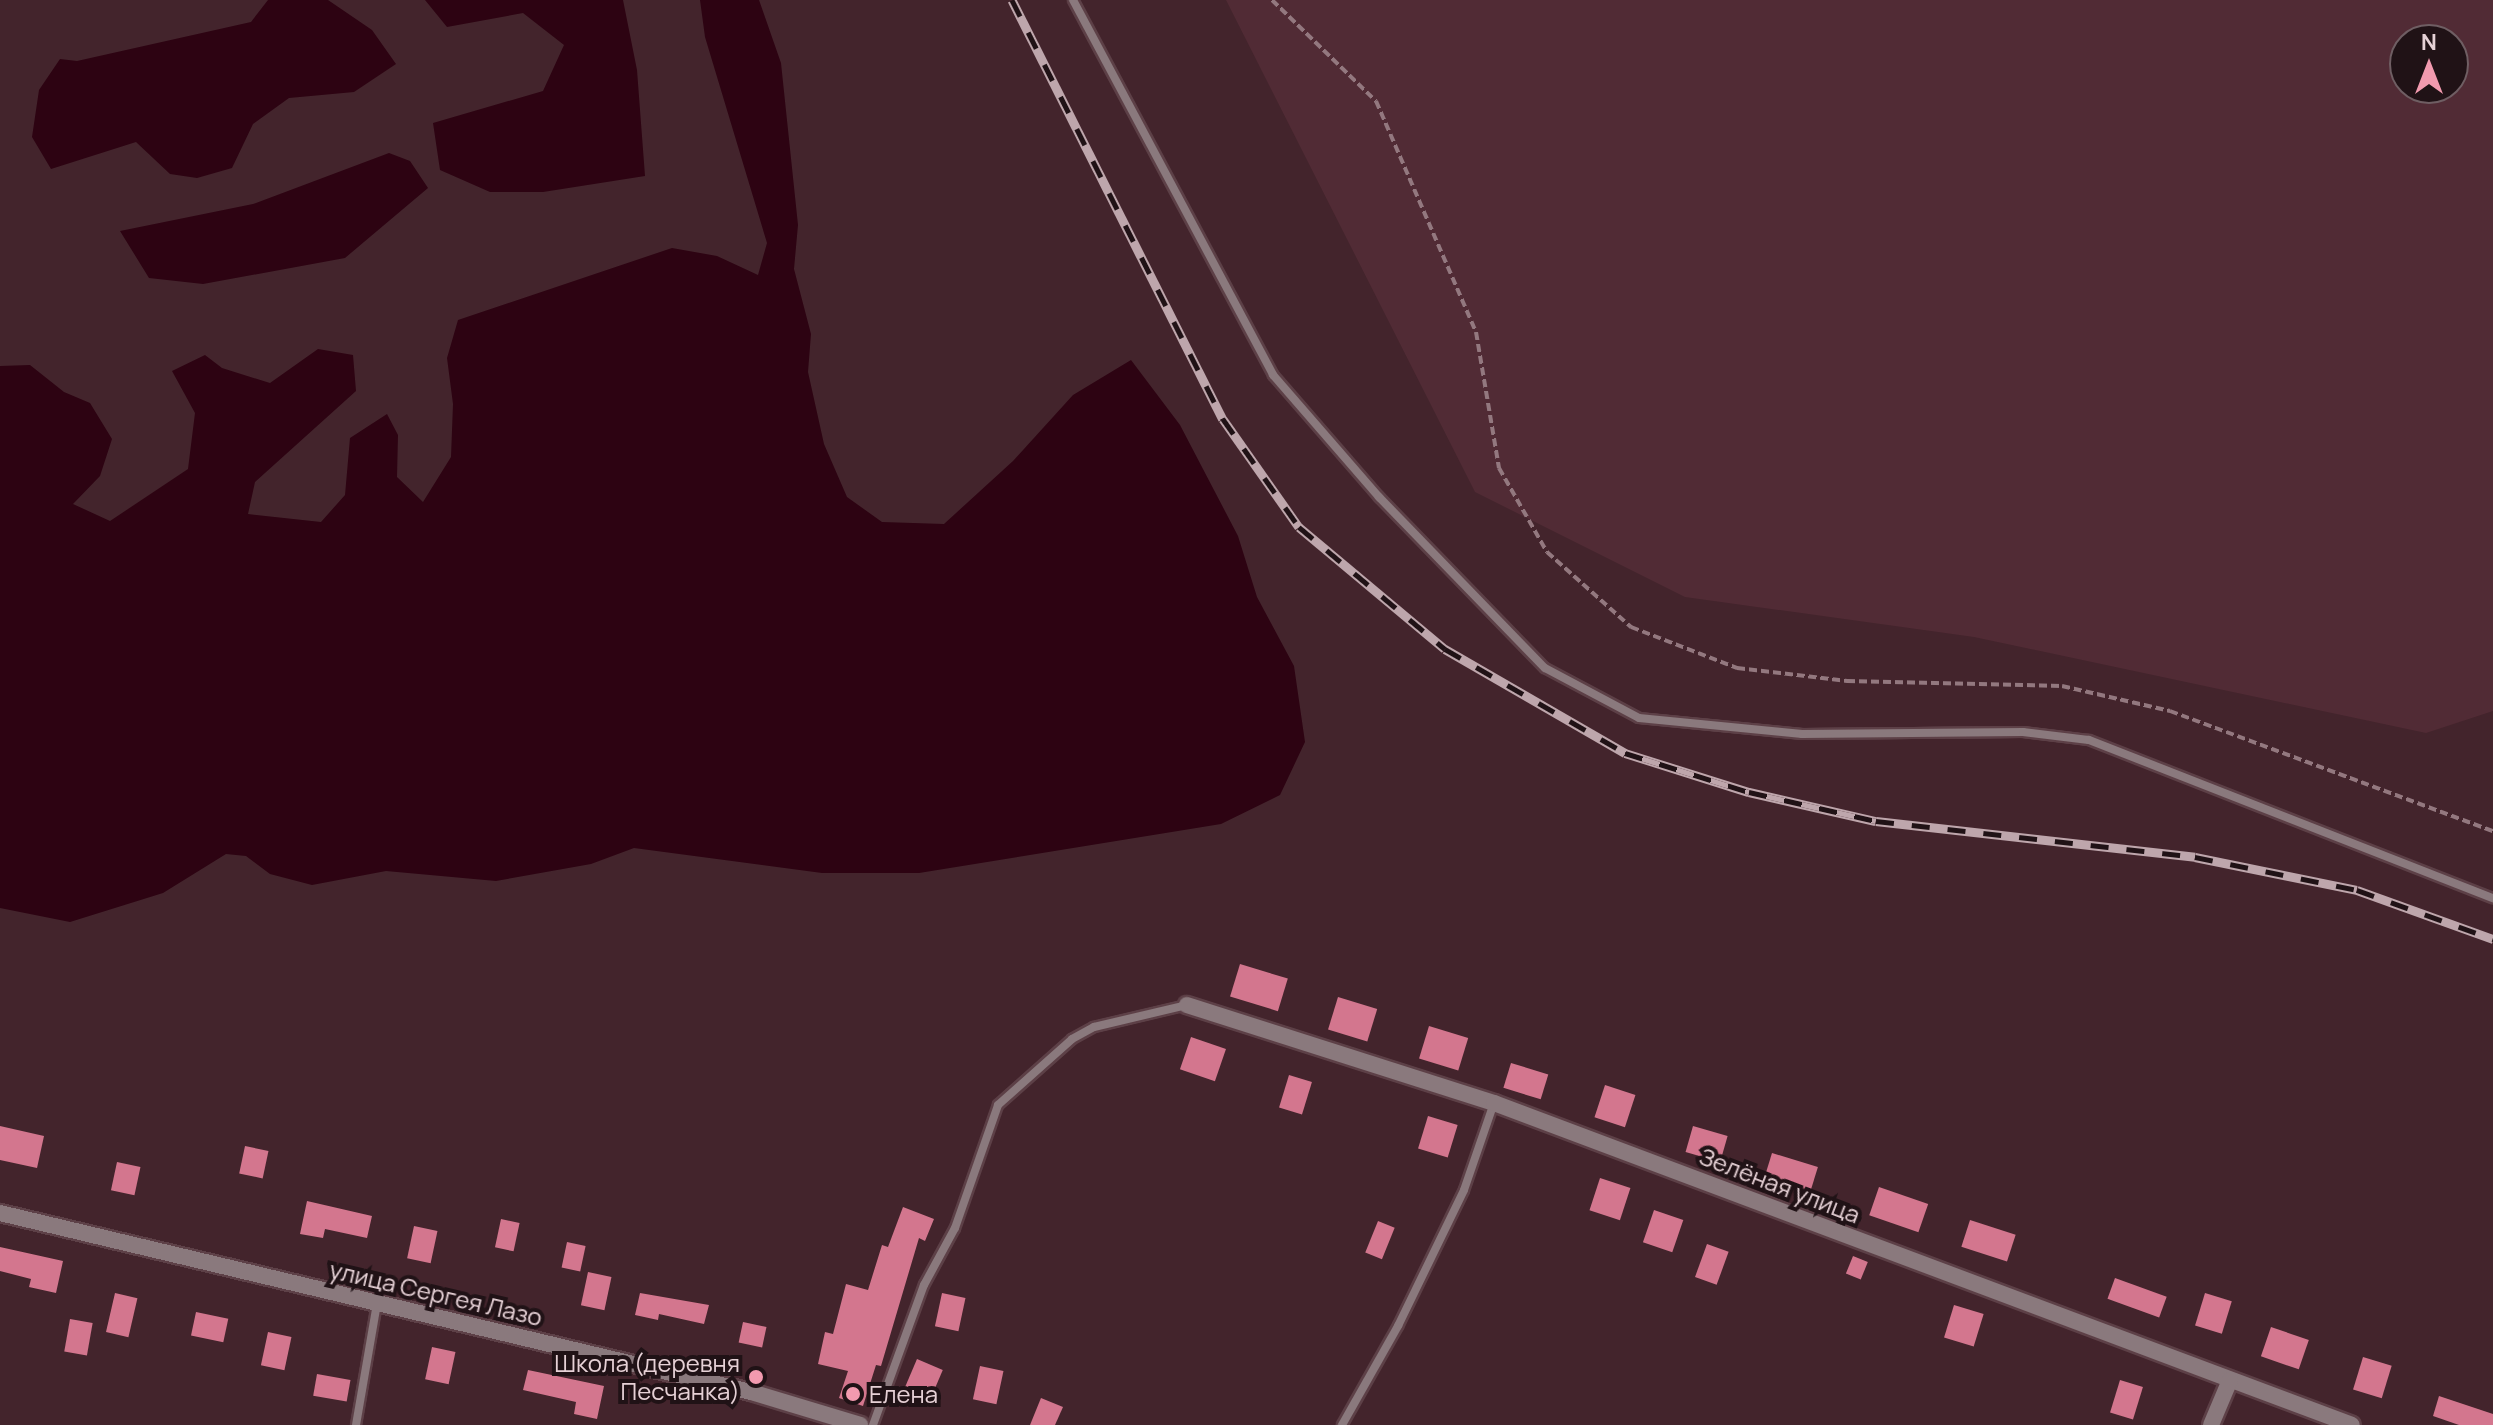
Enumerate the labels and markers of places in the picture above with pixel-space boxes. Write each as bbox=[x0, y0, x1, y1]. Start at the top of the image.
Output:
place label: Школа (деревня Песчанка) bbox=[554, 1349, 740, 1405]
marker: Школа (деревня Песчанка) bbox=[747, 1368, 765, 1386]
place label: Елена bbox=[869, 1380, 938, 1408]
marker: Елена bbox=[844, 1385, 862, 1403]

